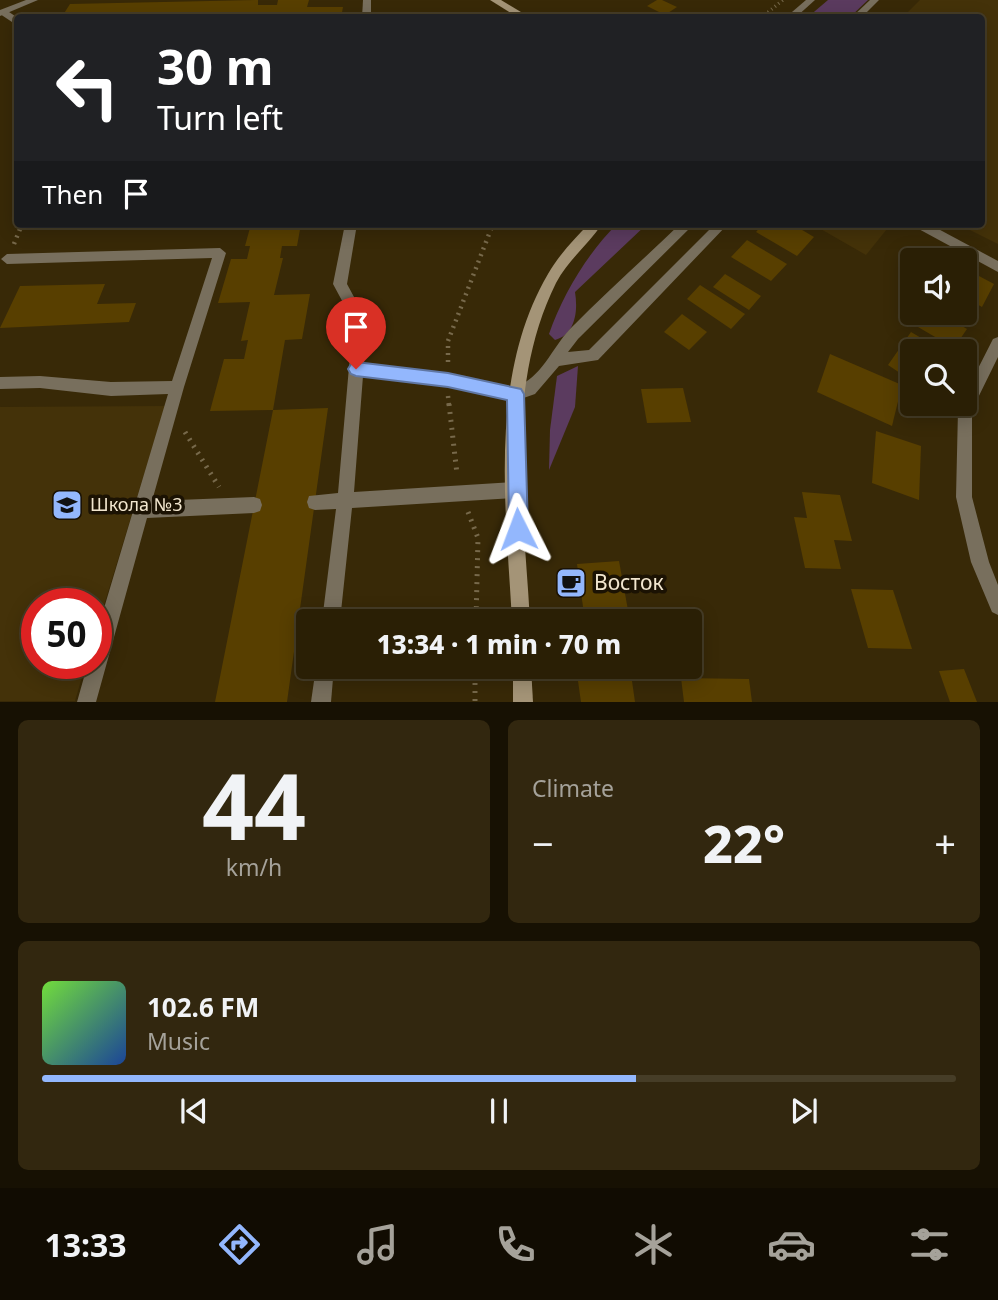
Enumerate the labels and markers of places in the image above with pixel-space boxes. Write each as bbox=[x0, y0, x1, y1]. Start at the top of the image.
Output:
pin bbox=[326, 297, 386, 369]
school or university icon: Школа №3 bbox=[50, 488, 84, 522]
place label: Школа №3 bbox=[90, 492, 182, 516]
cafe icon: Восток bbox=[554, 566, 588, 600]
place label: Восток bbox=[594, 568, 664, 596]

